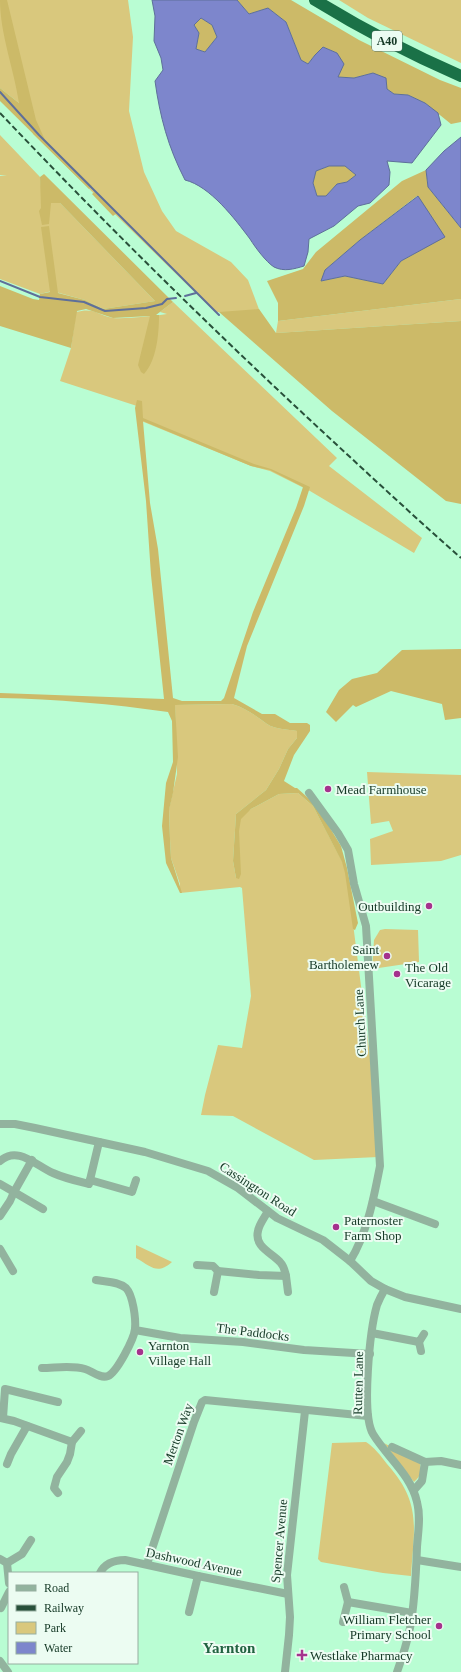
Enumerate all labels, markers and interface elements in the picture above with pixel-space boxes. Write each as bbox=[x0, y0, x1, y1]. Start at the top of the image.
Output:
road number: A40 bbox=[372, 31, 402, 51]
place label: Mead Farmhouse bbox=[336, 782, 427, 797]
marker: Mead Farmhouse bbox=[323, 784, 333, 794]
place label: Outbuilding bbox=[358, 899, 421, 914]
marker: Outbuilding bbox=[424, 901, 434, 911]
place label: Saint Bartholemew bbox=[309, 942, 380, 972]
marker: Saint Bartholemew bbox=[382, 951, 392, 961]
place label: The Old Vicarage bbox=[405, 960, 451, 990]
marker: The Old Vicarage bbox=[392, 969, 402, 979]
street label: Church Lane bbox=[351, 989, 369, 1057]
street label: Cassington Road bbox=[217, 1159, 300, 1220]
place label: Paternoster Farm Shop bbox=[344, 1213, 403, 1243]
marker: Paternoster Farm Shop bbox=[331, 1222, 341, 1232]
street label: The Paddocks bbox=[216, 1320, 290, 1344]
place label: Yarnton Village Hall bbox=[148, 1338, 212, 1368]
marker: Yarnton Village Hall bbox=[135, 1347, 145, 1357]
street label: Rutten Lane bbox=[350, 1351, 366, 1415]
street label: Merton Way bbox=[160, 1401, 196, 1467]
street label: Spencer Avenue bbox=[268, 1498, 290, 1583]
street label: Dashwood Avenue bbox=[145, 1545, 244, 1580]
legend bbox=[8, 1572, 138, 1664]
text: Road bbox=[44, 1581, 69, 1595]
text: Railway bbox=[44, 1601, 84, 1615]
place label: William Fletcher Primary School bbox=[343, 1612, 432, 1642]
text: Park bbox=[44, 1621, 66, 1635]
marker: William Fletcher Primary School bbox=[434, 1621, 444, 1631]
district label: Yarnton bbox=[203, 1640, 256, 1656]
text: Water bbox=[44, 1641, 72, 1655]
place label: Westlake Pharmacy bbox=[310, 1648, 413, 1663]
marker: Westlake Pharmacy bbox=[297, 1650, 307, 1660]

